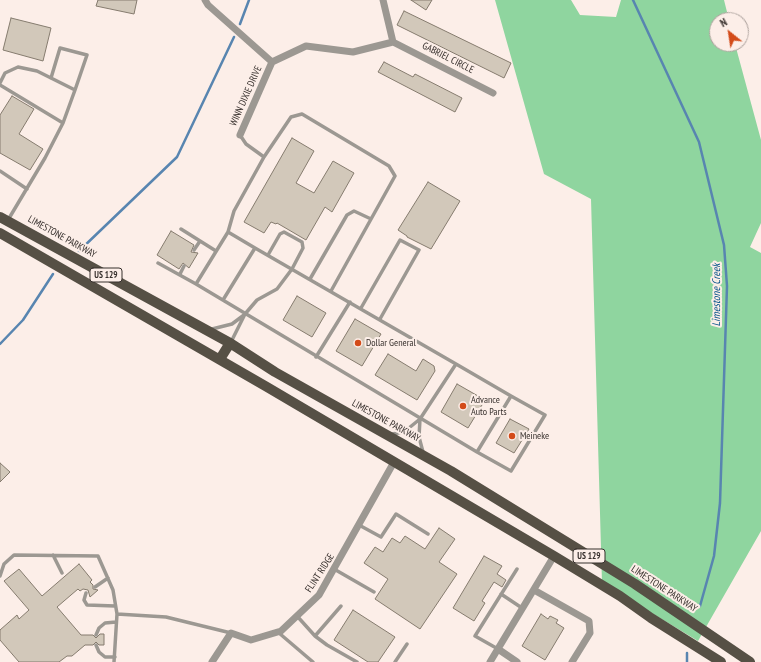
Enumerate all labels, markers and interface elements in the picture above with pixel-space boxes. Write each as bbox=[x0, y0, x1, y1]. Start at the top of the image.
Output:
north arrow bbox=[709, 12, 749, 52]
text: N bbox=[717, 15, 730, 30]
street label: GABRIEL CIRCLE bbox=[420, 40, 476, 76]
street label: WINN DIXIE DRIVE bbox=[227, 64, 265, 128]
street label: LIMESTONE PARKWAY bbox=[26, 213, 98, 261]
water label: Limestone Creek bbox=[710, 264, 724, 326]
road number: US 129 bbox=[90, 268, 122, 282]
place label: Dollar General bbox=[366, 337, 416, 349]
marker: Dollar General bbox=[353, 338, 363, 348]
place label: Advance Auto Parts bbox=[471, 394, 507, 418]
street label: LIMESTONE PARKWAY bbox=[350, 397, 422, 445]
marker: Advance Auto Parts bbox=[458, 401, 468, 411]
place label: Meineke bbox=[520, 430, 549, 442]
marker: Meineke bbox=[507, 431, 517, 441]
road number: US 129 bbox=[573, 549, 605, 563]
street label: FLINT RIDGE bbox=[303, 551, 337, 595]
street label: LIMESTONE PARKWAY bbox=[629, 563, 699, 615]

